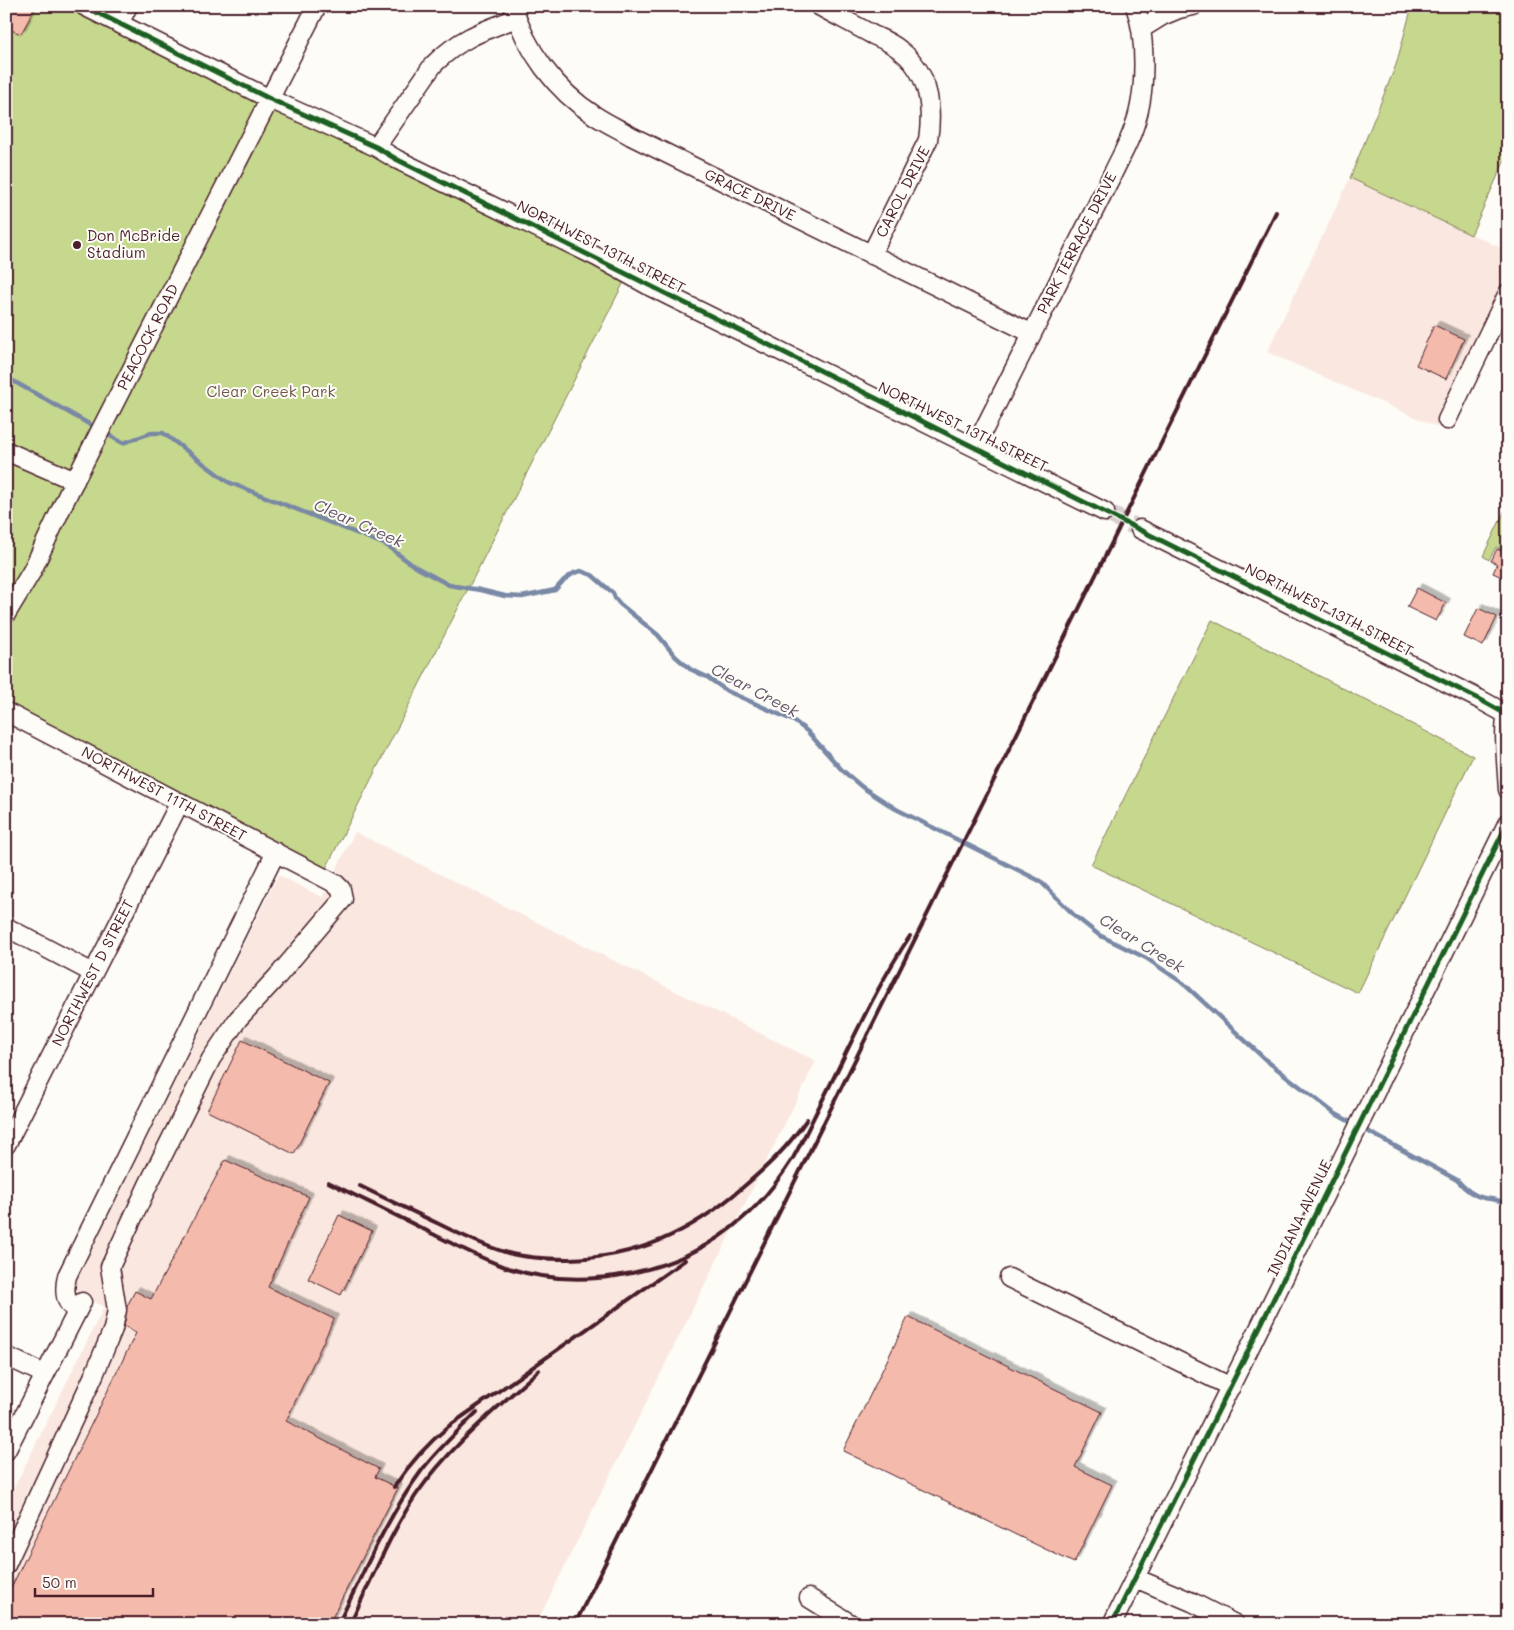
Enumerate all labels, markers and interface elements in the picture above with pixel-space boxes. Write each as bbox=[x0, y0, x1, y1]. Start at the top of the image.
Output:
street label: CAROL DRIVE bbox=[870, 142, 934, 241]
street label: GRACE DRIVE bbox=[702, 163, 800, 225]
street label: PARK TERRACE DRIVE bbox=[1032, 168, 1121, 317]
street label: NORTHWEST 13TH STREET bbox=[514, 195, 689, 297]
place label: Don McBride Stadium bbox=[87, 225, 180, 262]
marker: Don McBride Stadium bbox=[71, 239, 83, 251]
street label: PEACOCK ROAD bbox=[112, 280, 182, 393]
street label: NORTHWEST 13TH STREET bbox=[875, 376, 1052, 476]
park label: Clear Creek Park bbox=[206, 381, 336, 401]
water label: Clear Creek bbox=[311, 493, 408, 552]
street label: NORTHWEST 13TH STREET bbox=[1242, 558, 1417, 660]
water label: Clear Creek bbox=[708, 658, 803, 722]
street label: NORTHWEST 11TH STREET bbox=[78, 741, 250, 845]
street label: NORTHWEST D STREET bbox=[46, 896, 138, 1049]
water label: Clear Creek bbox=[1096, 908, 1189, 977]
street label: INDIANA AVENUE bbox=[1262, 1156, 1336, 1279]
scale bar bbox=[35, 1565, 152, 1597]
text: 50 m bbox=[42, 1572, 77, 1592]

